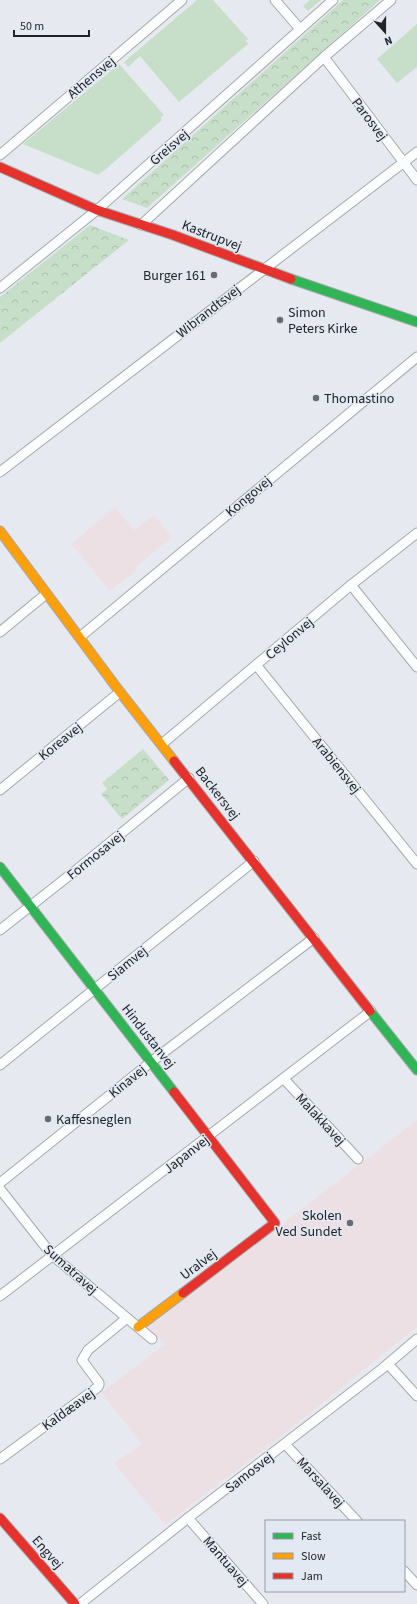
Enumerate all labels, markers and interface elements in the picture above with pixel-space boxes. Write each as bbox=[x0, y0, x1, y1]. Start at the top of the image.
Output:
scale bar bbox=[14, 12, 89, 38]
north arrow bbox=[365, 12, 405, 52]
text: 50 m bbox=[20, 18, 44, 35]
text: N bbox=[382, 33, 395, 49]
street label: Athensvej bbox=[63, 52, 120, 104]
street label: Parosvej bbox=[346, 94, 392, 145]
street label: Greisvej bbox=[146, 125, 194, 171]
street label: Kastrupvej bbox=[179, 215, 244, 256]
place label: Burger 161 bbox=[143, 266, 206, 286]
marker: Burger 161 bbox=[209, 270, 219, 280]
street label: Wibrandtsvej bbox=[172, 280, 245, 343]
place label: Simon Peters Kirke bbox=[288, 303, 357, 339]
marker: Simon Peters Kirke bbox=[275, 315, 285, 325]
place label: Thomastino bbox=[324, 389, 394, 409]
marker: Thomastino bbox=[311, 393, 321, 403]
street label: Kongovej bbox=[221, 472, 276, 522]
street label: Ceylonvej bbox=[261, 613, 318, 665]
street label: Koreavej bbox=[35, 718, 87, 766]
street label: Arabiensvej bbox=[307, 733, 365, 798]
street label: Backersvej bbox=[190, 763, 244, 825]
street label: Formosavej bbox=[63, 827, 128, 885]
street label: Siamvej bbox=[103, 941, 152, 986]
street label: Hindustanvej bbox=[117, 1000, 180, 1073]
street label: Kinavej bbox=[105, 1060, 151, 1103]
street label: Malakkavej bbox=[291, 1089, 350, 1150]
place label: Kaffesneglen bbox=[56, 1110, 132, 1130]
marker: Kaffesneglen bbox=[43, 1114, 53, 1124]
street label: Japanvej bbox=[160, 1131, 214, 1179]
place label: Skolen Ved Sundet bbox=[275, 1206, 342, 1242]
marker: Skolen Ved Sundet bbox=[345, 1218, 355, 1228]
street label: Sumatravej bbox=[39, 1240, 102, 1300]
street label: Uralvej bbox=[176, 1244, 221, 1285]
street label: Kaldæavej bbox=[38, 1384, 99, 1436]
street label: Samosvej bbox=[221, 1448, 278, 1498]
street label: Marsalavej bbox=[292, 1453, 349, 1512]
legend bbox=[265, 1520, 405, 1592]
text: Fast bbox=[301, 1528, 321, 1545]
street label: Engvej bbox=[27, 1531, 68, 1574]
street label: Mantuavej bbox=[198, 1532, 253, 1591]
text: Slow bbox=[301, 1548, 326, 1565]
text: Jam bbox=[301, 1568, 323, 1585]

